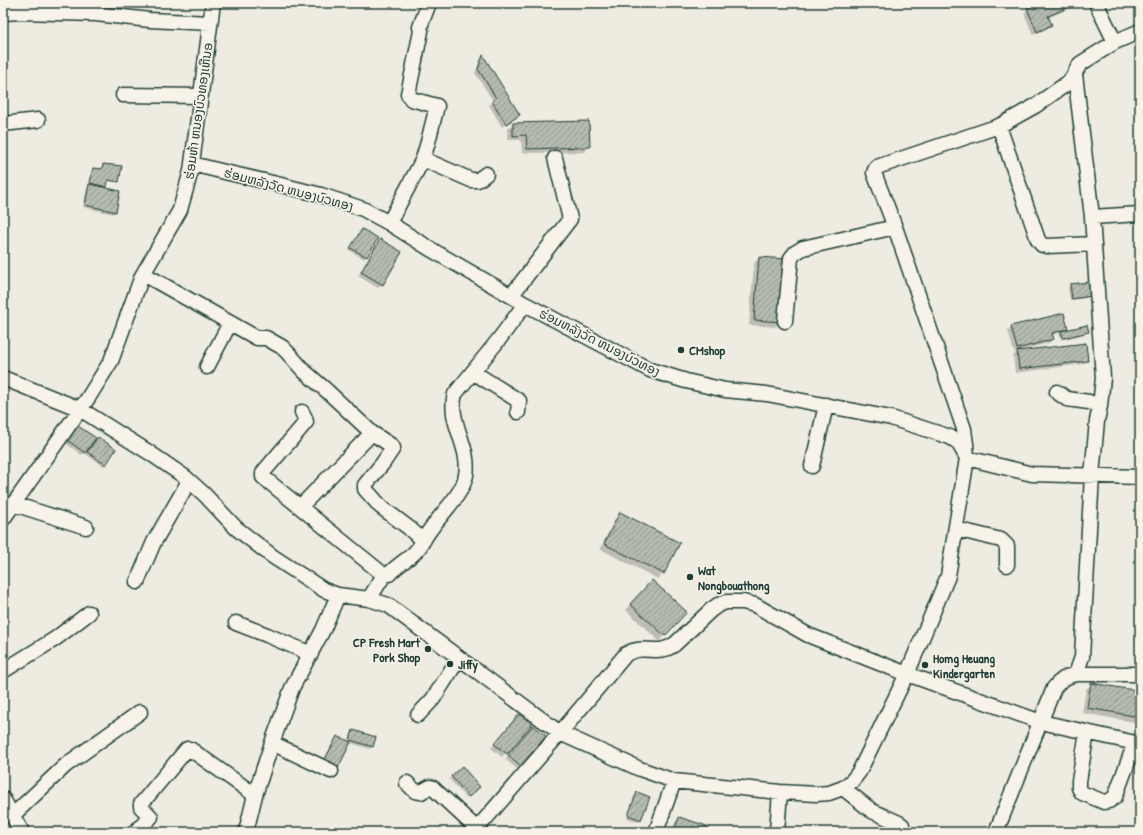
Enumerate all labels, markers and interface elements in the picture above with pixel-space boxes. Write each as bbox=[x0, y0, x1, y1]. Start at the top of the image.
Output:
street label: ຮ່ອມຫ້າ ຫນອງບົວທອງເຫືນອ bbox=[179, 41, 217, 181]
street label: ຮ່ອມຫລັງວັດ ຫນອງບົວທອງ bbox=[222, 163, 356, 215]
street label: ຮ່ອມຫລັງວັດ ຫນອງບົວທອງ bbox=[536, 304, 664, 380]
place label: CMshop bbox=[689, 341, 726, 360]
marker: CMshop bbox=[676, 345, 686, 355]
place label: Wat Nongbouathong bbox=[698, 561, 770, 595]
marker: Wat Nongbouathong bbox=[685, 572, 695, 582]
place label: CP Fresh Mart Pork Shop bbox=[353, 633, 421, 667]
marker: CP Fresh Mart Pork Shop bbox=[423, 644, 433, 654]
place label: Homg Heuang Kindergarten bbox=[933, 649, 995, 683]
place label: Jiffy bbox=[458, 655, 479, 674]
marker: Jiffy bbox=[445, 659, 455, 669]
marker: Homg Heuang Kindergarten bbox=[920, 660, 930, 670]

